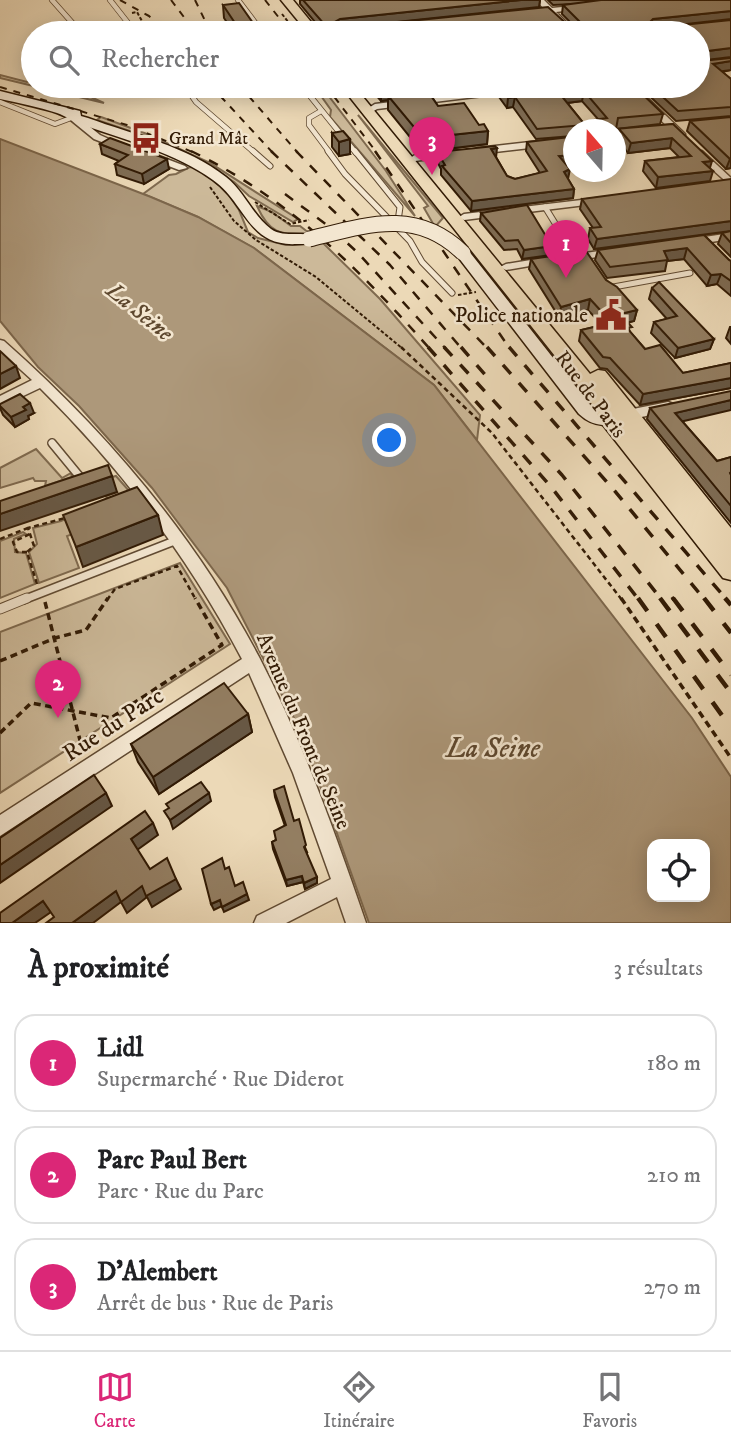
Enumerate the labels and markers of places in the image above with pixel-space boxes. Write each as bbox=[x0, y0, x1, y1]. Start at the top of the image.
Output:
pin: 3 bbox=[409, 117, 455, 175]
bus stop icon: Grand Mât bbox=[129, 121, 163, 155]
place label: Grand Mât bbox=[169, 128, 248, 150]
pin: 1 bbox=[543, 220, 589, 278]
public building icon: Police nationale bbox=[594, 298, 628, 332]
place label: Police nationale bbox=[455, 303, 588, 329]
pin: 2 bbox=[35, 660, 81, 718]

